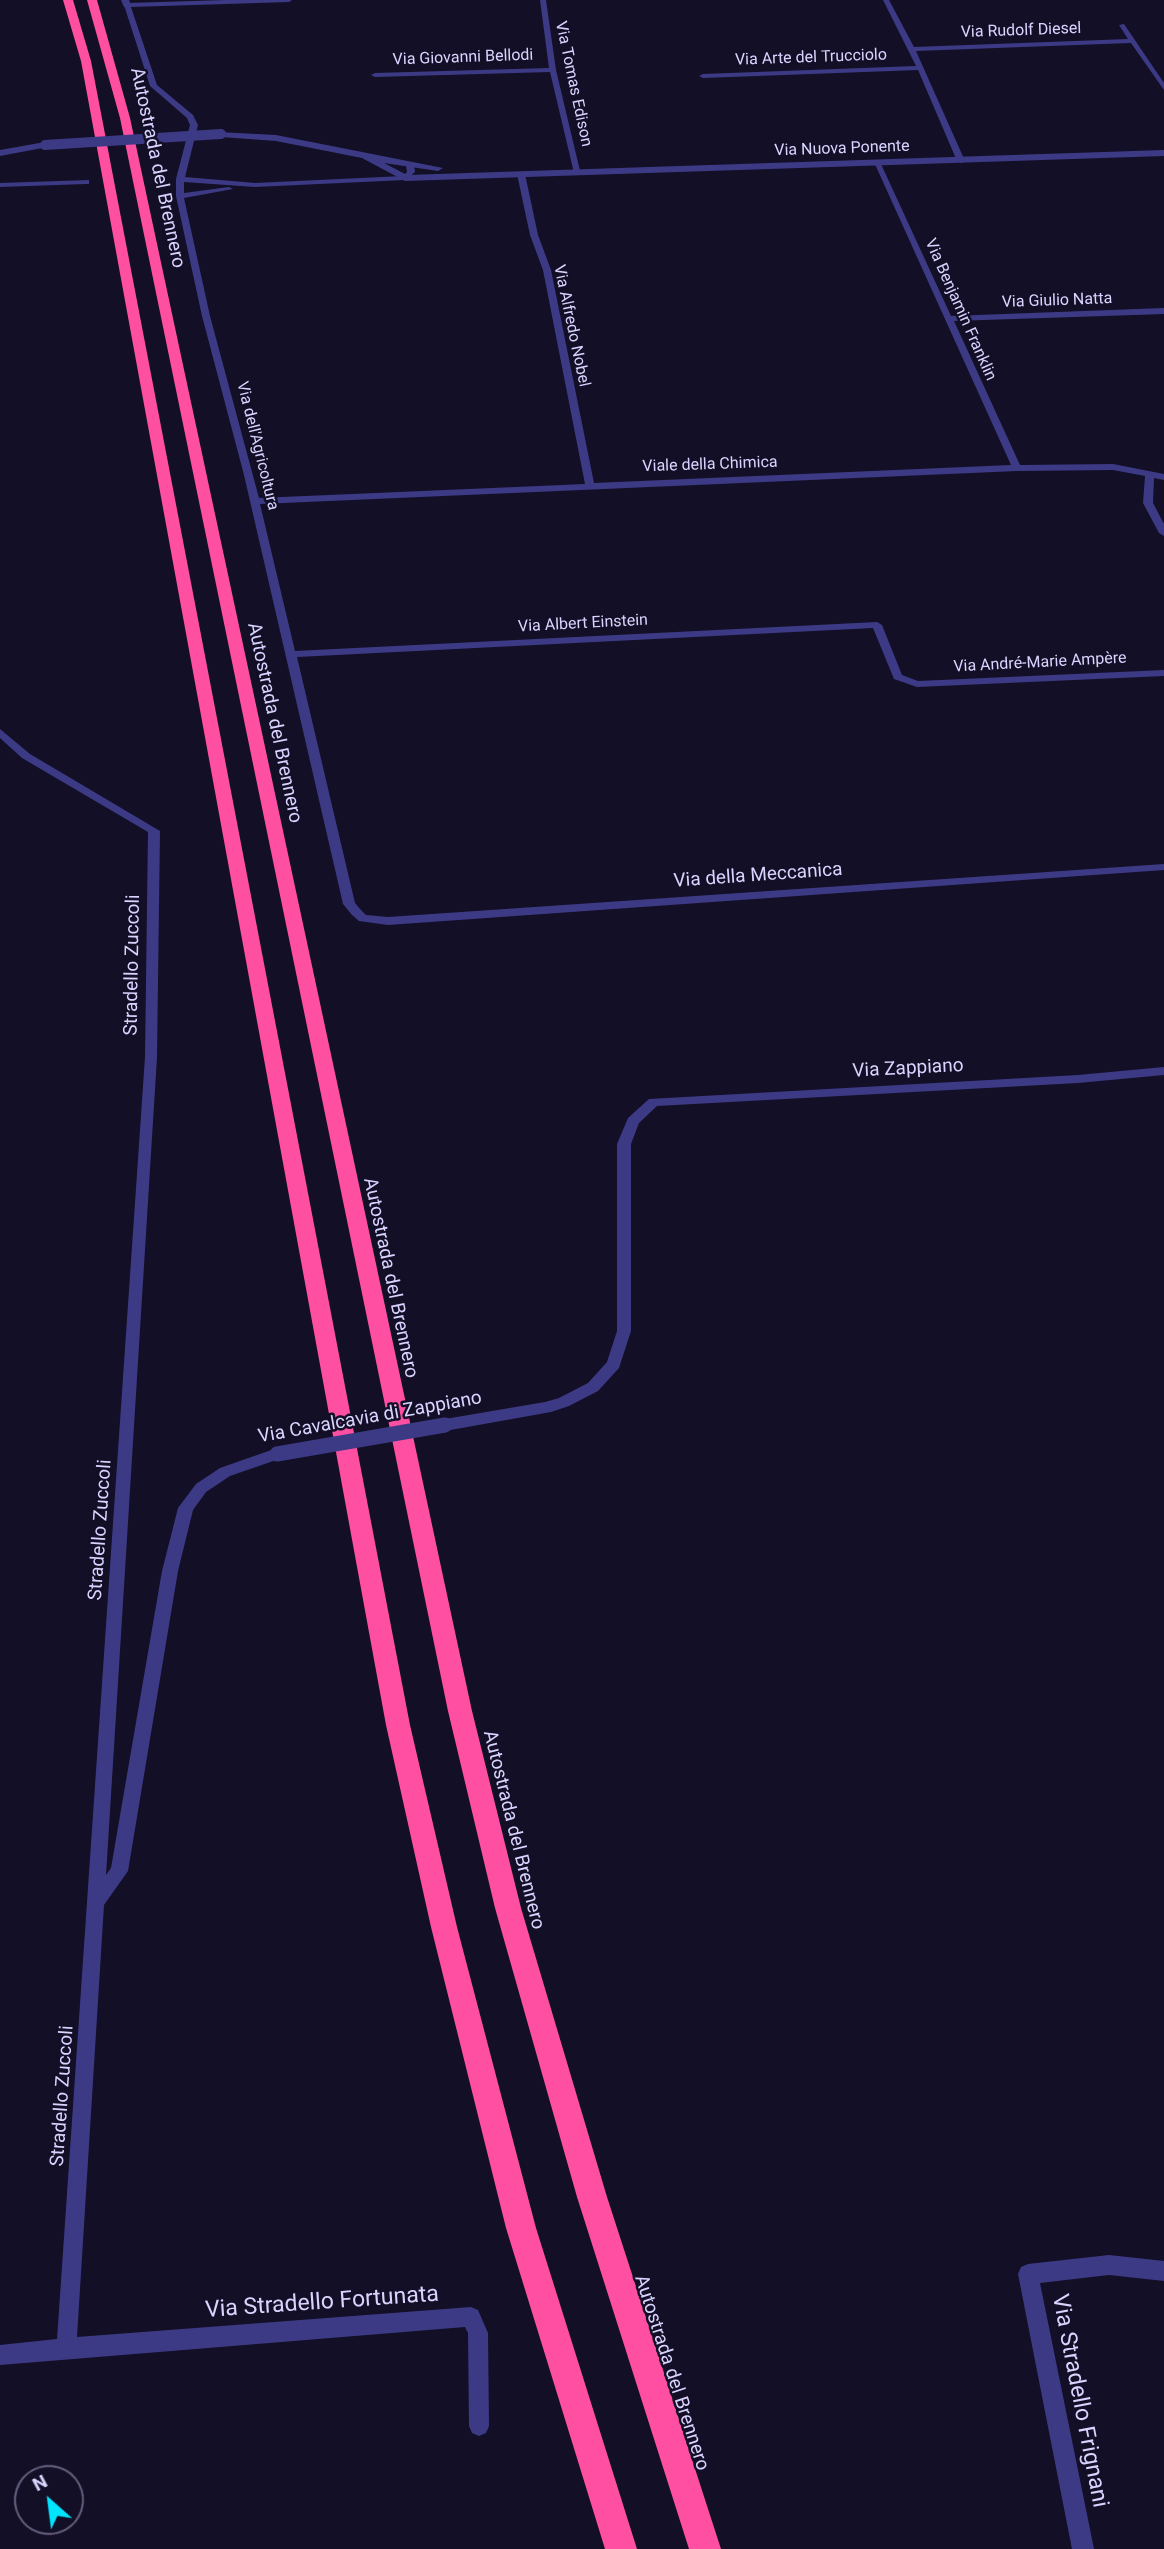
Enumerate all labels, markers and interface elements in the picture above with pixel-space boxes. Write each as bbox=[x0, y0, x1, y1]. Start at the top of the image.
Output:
street label: Via Rudolf Diesel bbox=[960, 19, 1082, 43]
street label: Via Tomas Edison bbox=[550, 20, 596, 148]
street label: Via Giovanni Bellodi bbox=[392, 46, 534, 70]
street label: Via Arte del Trucciolo bbox=[735, 46, 887, 70]
street label: Autostrada del Brennero bbox=[125, 66, 189, 270]
street label: Via Nuova Ponente bbox=[774, 137, 910, 161]
street label: Via Benjamin Franklin bbox=[920, 236, 1000, 384]
street label: Via Alfredo Nobel bbox=[549, 263, 593, 389]
street label: Via Giulio Natta bbox=[1001, 289, 1113, 313]
street label: Via dell'Agricoltura bbox=[232, 380, 282, 512]
street label: Viale della Chimica bbox=[642, 453, 778, 477]
street label: Via Albert Einstein bbox=[518, 611, 648, 637]
street label: Autostrada del Brennero bbox=[242, 621, 306, 825]
street label: Via André-Marie Ampère bbox=[953, 649, 1127, 677]
street label: Via della Meccanica bbox=[673, 859, 843, 893]
street label: Stradello Zuccoli bbox=[120, 894, 146, 1036]
street label: Via Zappiano bbox=[852, 1055, 964, 1083]
street label: Autostrada del Brennero bbox=[358, 1176, 422, 1380]
street label: Via Cavalcavia di Zappiano bbox=[256, 1387, 484, 1449]
street label: Stradello Zuccoli bbox=[85, 1459, 117, 1601]
street label: Autostrada del Brennero bbox=[477, 1728, 549, 1932]
street label: Stradello Zuccoli bbox=[47, 2025, 79, 2167]
street label: Autostrada del Brennero bbox=[629, 2272, 713, 2474]
street label: Via Stradello Fortunata bbox=[204, 2281, 440, 2325]
street label: Via Stradello Frignani bbox=[1045, 2292, 1113, 2510]
north arrow bbox=[14, 2465, 84, 2535]
text: N bbox=[29, 2469, 51, 2496]

